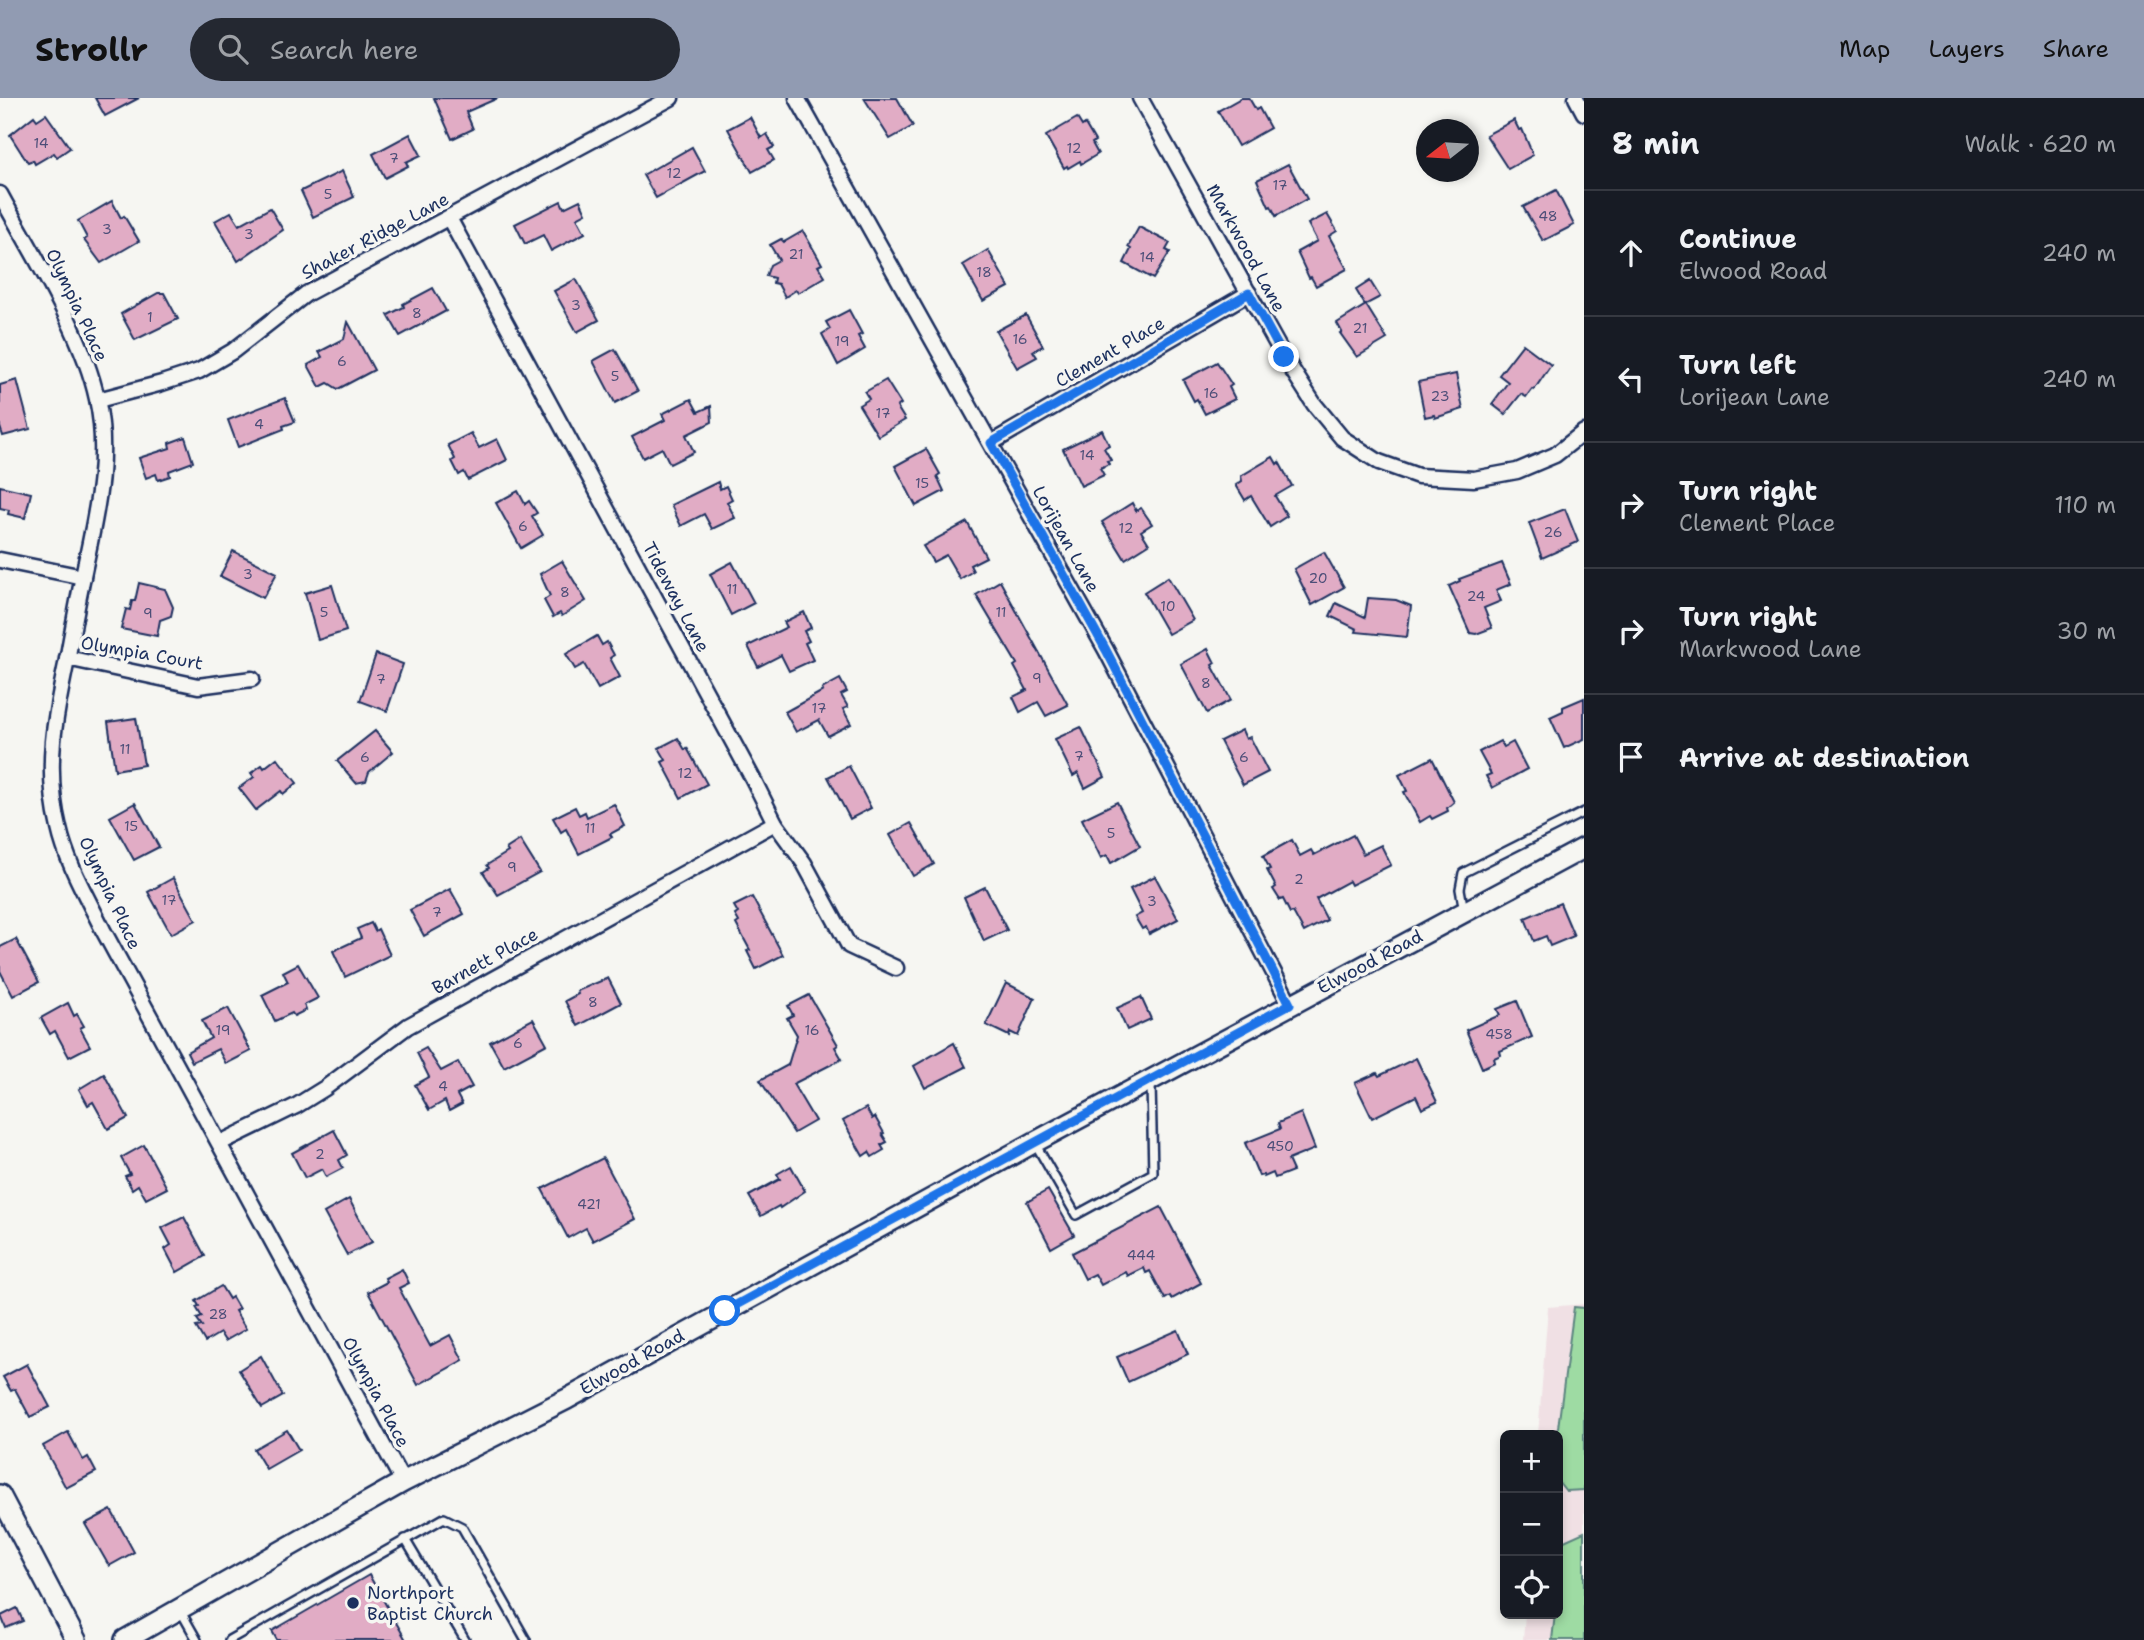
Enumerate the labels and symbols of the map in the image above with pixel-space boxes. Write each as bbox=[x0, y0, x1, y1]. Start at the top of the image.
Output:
north arrow bbox=[1416, 119, 1479, 182]
house number: 14 bbox=[33, 134, 49, 152]
house number: 12 bbox=[1067, 139, 1081, 157]
house number: 7 bbox=[389, 149, 399, 167]
house number: 12 bbox=[667, 164, 681, 182]
house number: 17 bbox=[1273, 176, 1287, 194]
street label: Markwood Lane bbox=[1201, 180, 1291, 316]
house number: 5 bbox=[324, 185, 332, 203]
street label: Shaker Ridge Lane bbox=[297, 187, 453, 285]
house number: 48 bbox=[1538, 207, 1558, 225]
house number: 3 bbox=[102, 220, 112, 238]
house number: 3 bbox=[244, 225, 254, 243]
street label: Olympia Place bbox=[40, 245, 114, 365]
house number: 21 bbox=[789, 245, 803, 263]
house number: 14 bbox=[1139, 248, 1155, 266]
house number: 18 bbox=[976, 263, 992, 281]
house number: 3 bbox=[571, 296, 581, 314]
house number: 8 bbox=[412, 304, 422, 322]
house number: 1 bbox=[147, 308, 153, 326]
street label: Clement Place bbox=[1051, 311, 1169, 393]
house number: 21 bbox=[1353, 319, 1367, 337]
house number: 16 bbox=[1012, 330, 1028, 348]
house number: 19 bbox=[834, 332, 850, 350]
route end bbox=[1268, 341, 1299, 372]
house number: 6 bbox=[337, 352, 347, 370]
house number: 5 bbox=[611, 367, 619, 385]
house number: 16 bbox=[1203, 384, 1219, 402]
house number: 23 bbox=[1431, 387, 1449, 405]
house number: 17 bbox=[876, 404, 890, 422]
house number: 4 bbox=[254, 415, 264, 433]
house number: 14 bbox=[1079, 446, 1095, 464]
house number: 15 bbox=[915, 474, 929, 492]
street label: Lorijean Lane bbox=[1027, 482, 1105, 596]
house number: 6 bbox=[518, 517, 528, 535]
house number: 12 bbox=[1119, 519, 1133, 537]
house number: 26 bbox=[1544, 523, 1563, 541]
street label: Tideway Lane bbox=[637, 538, 715, 656]
house number: 3 bbox=[243, 565, 253, 583]
house number: 20 bbox=[1308, 569, 1328, 587]
house number: 11 bbox=[726, 580, 738, 598]
house number: 8 bbox=[560, 583, 570, 601]
house number: 24 bbox=[1467, 587, 1486, 605]
house number: 10 bbox=[1160, 597, 1176, 615]
house number: 5 bbox=[320, 603, 328, 621]
house number: 11 bbox=[995, 603, 1007, 621]
house number: 9 bbox=[143, 604, 153, 622]
street label: Olympia Court bbox=[79, 630, 205, 676]
house number: 9 bbox=[1032, 669, 1042, 687]
house number: 7 bbox=[376, 670, 386, 688]
house number: 8 bbox=[1201, 674, 1211, 692]
house number: 17 bbox=[812, 699, 826, 717]
house number: 11 bbox=[119, 740, 131, 758]
house number: 7 bbox=[1074, 747, 1084, 765]
house number: 6 bbox=[360, 748, 370, 766]
house number: 6 bbox=[1239, 748, 1249, 766]
house number: 12 bbox=[678, 764, 692, 782]
house number: 15 bbox=[124, 817, 138, 835]
house number: 11 bbox=[584, 819, 596, 837]
house number: 5 bbox=[1107, 824, 1115, 842]
street label: Olympia Place bbox=[73, 833, 147, 953]
house number: 9 bbox=[507, 858, 517, 876]
house number: 2 bbox=[1294, 870, 1304, 888]
house number: 17 bbox=[162, 891, 176, 909]
house number: 3 bbox=[1147, 892, 1157, 910]
house number: 7 bbox=[432, 903, 442, 921]
street label: Barnett Place bbox=[428, 922, 542, 1000]
street label: Elwood Road bbox=[1313, 924, 1427, 1000]
house number: 8 bbox=[588, 993, 598, 1011]
house number: 19 bbox=[215, 1021, 231, 1039]
house number: 16 bbox=[804, 1021, 820, 1039]
house number: 458 bbox=[1485, 1025, 1513, 1043]
house number: 6 bbox=[513, 1034, 523, 1052]
house number: 4 bbox=[438, 1077, 448, 1095]
house number: 450 bbox=[1266, 1137, 1294, 1155]
house number: 2 bbox=[315, 1145, 325, 1163]
house number: 421 bbox=[577, 1195, 601, 1213]
house number: 444 bbox=[1127, 1246, 1156, 1264]
route start bbox=[709, 1295, 740, 1326]
house number: 28 bbox=[208, 1305, 228, 1323]
street label: Elwood Road bbox=[575, 1323, 689, 1401]
street label: Olympia Place bbox=[337, 1333, 415, 1451]
place label: Northport Baptist Church bbox=[367, 1581, 493, 1626]
marker: Northport Baptist Church bbox=[345, 1595, 361, 1611]

